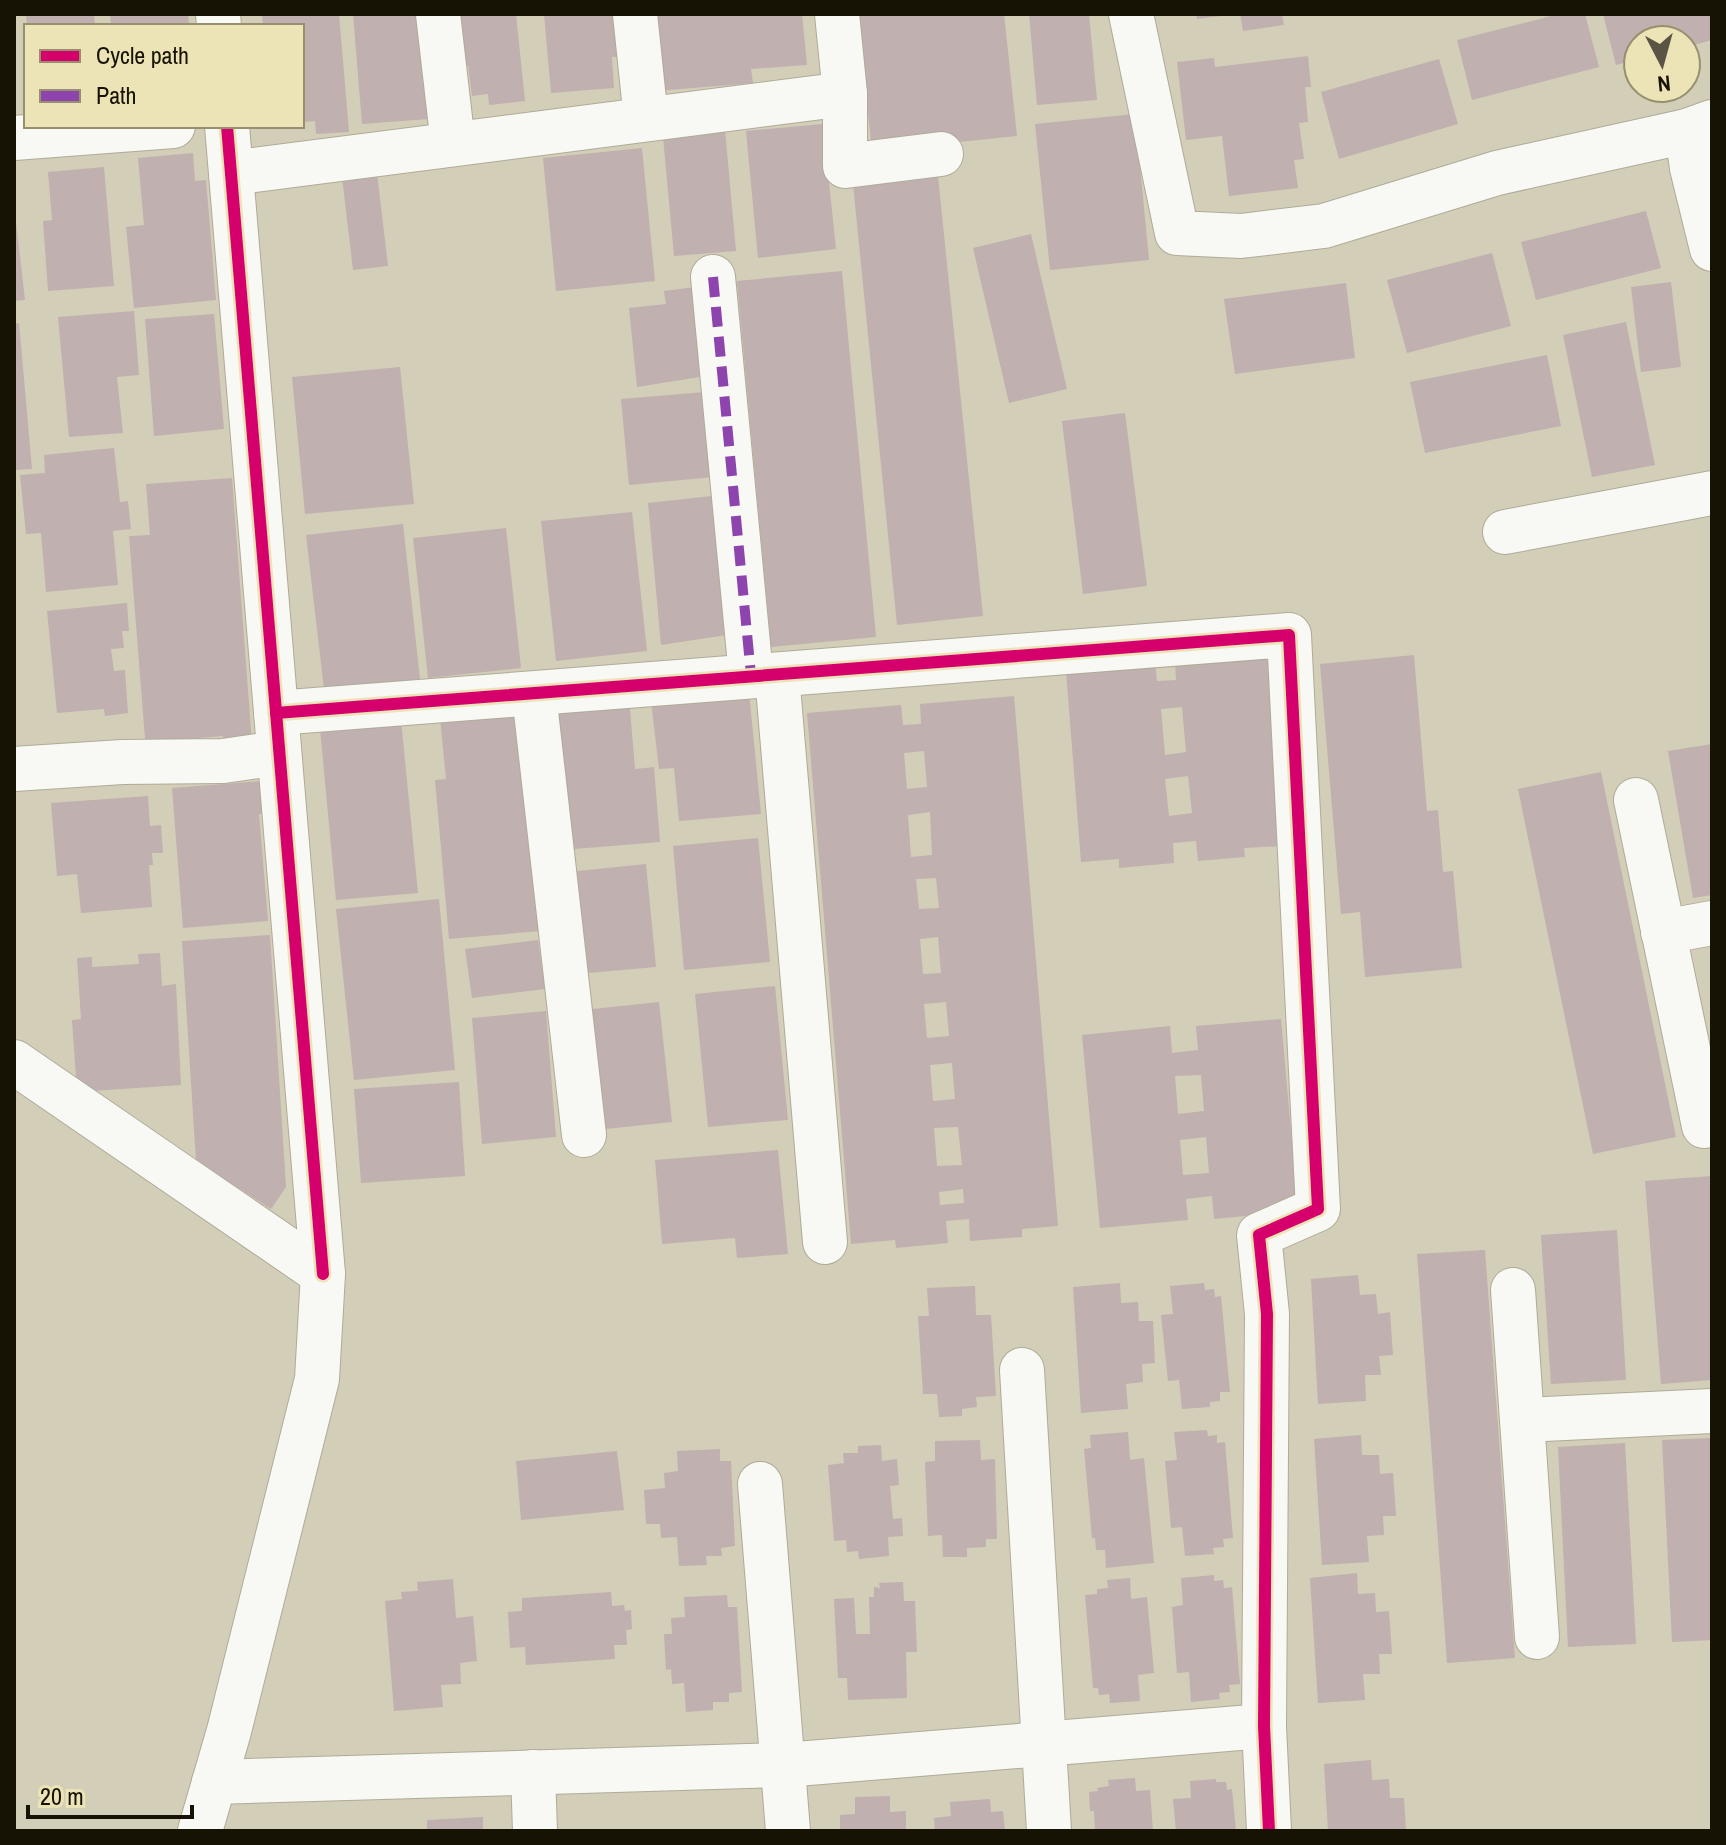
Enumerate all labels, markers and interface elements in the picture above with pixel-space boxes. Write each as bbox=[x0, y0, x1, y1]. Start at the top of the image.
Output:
legend bbox=[24, 24, 304, 128]
north arrow bbox=[1622, 24, 1702, 104]
text: Cycle path bbox=[96, 39, 189, 71]
text: N bbox=[1656, 68, 1672, 99]
text: Path bbox=[96, 79, 137, 111]
scale bar bbox=[28, 1769, 192, 1819]
text: 20 m bbox=[40, 1780, 84, 1812]

